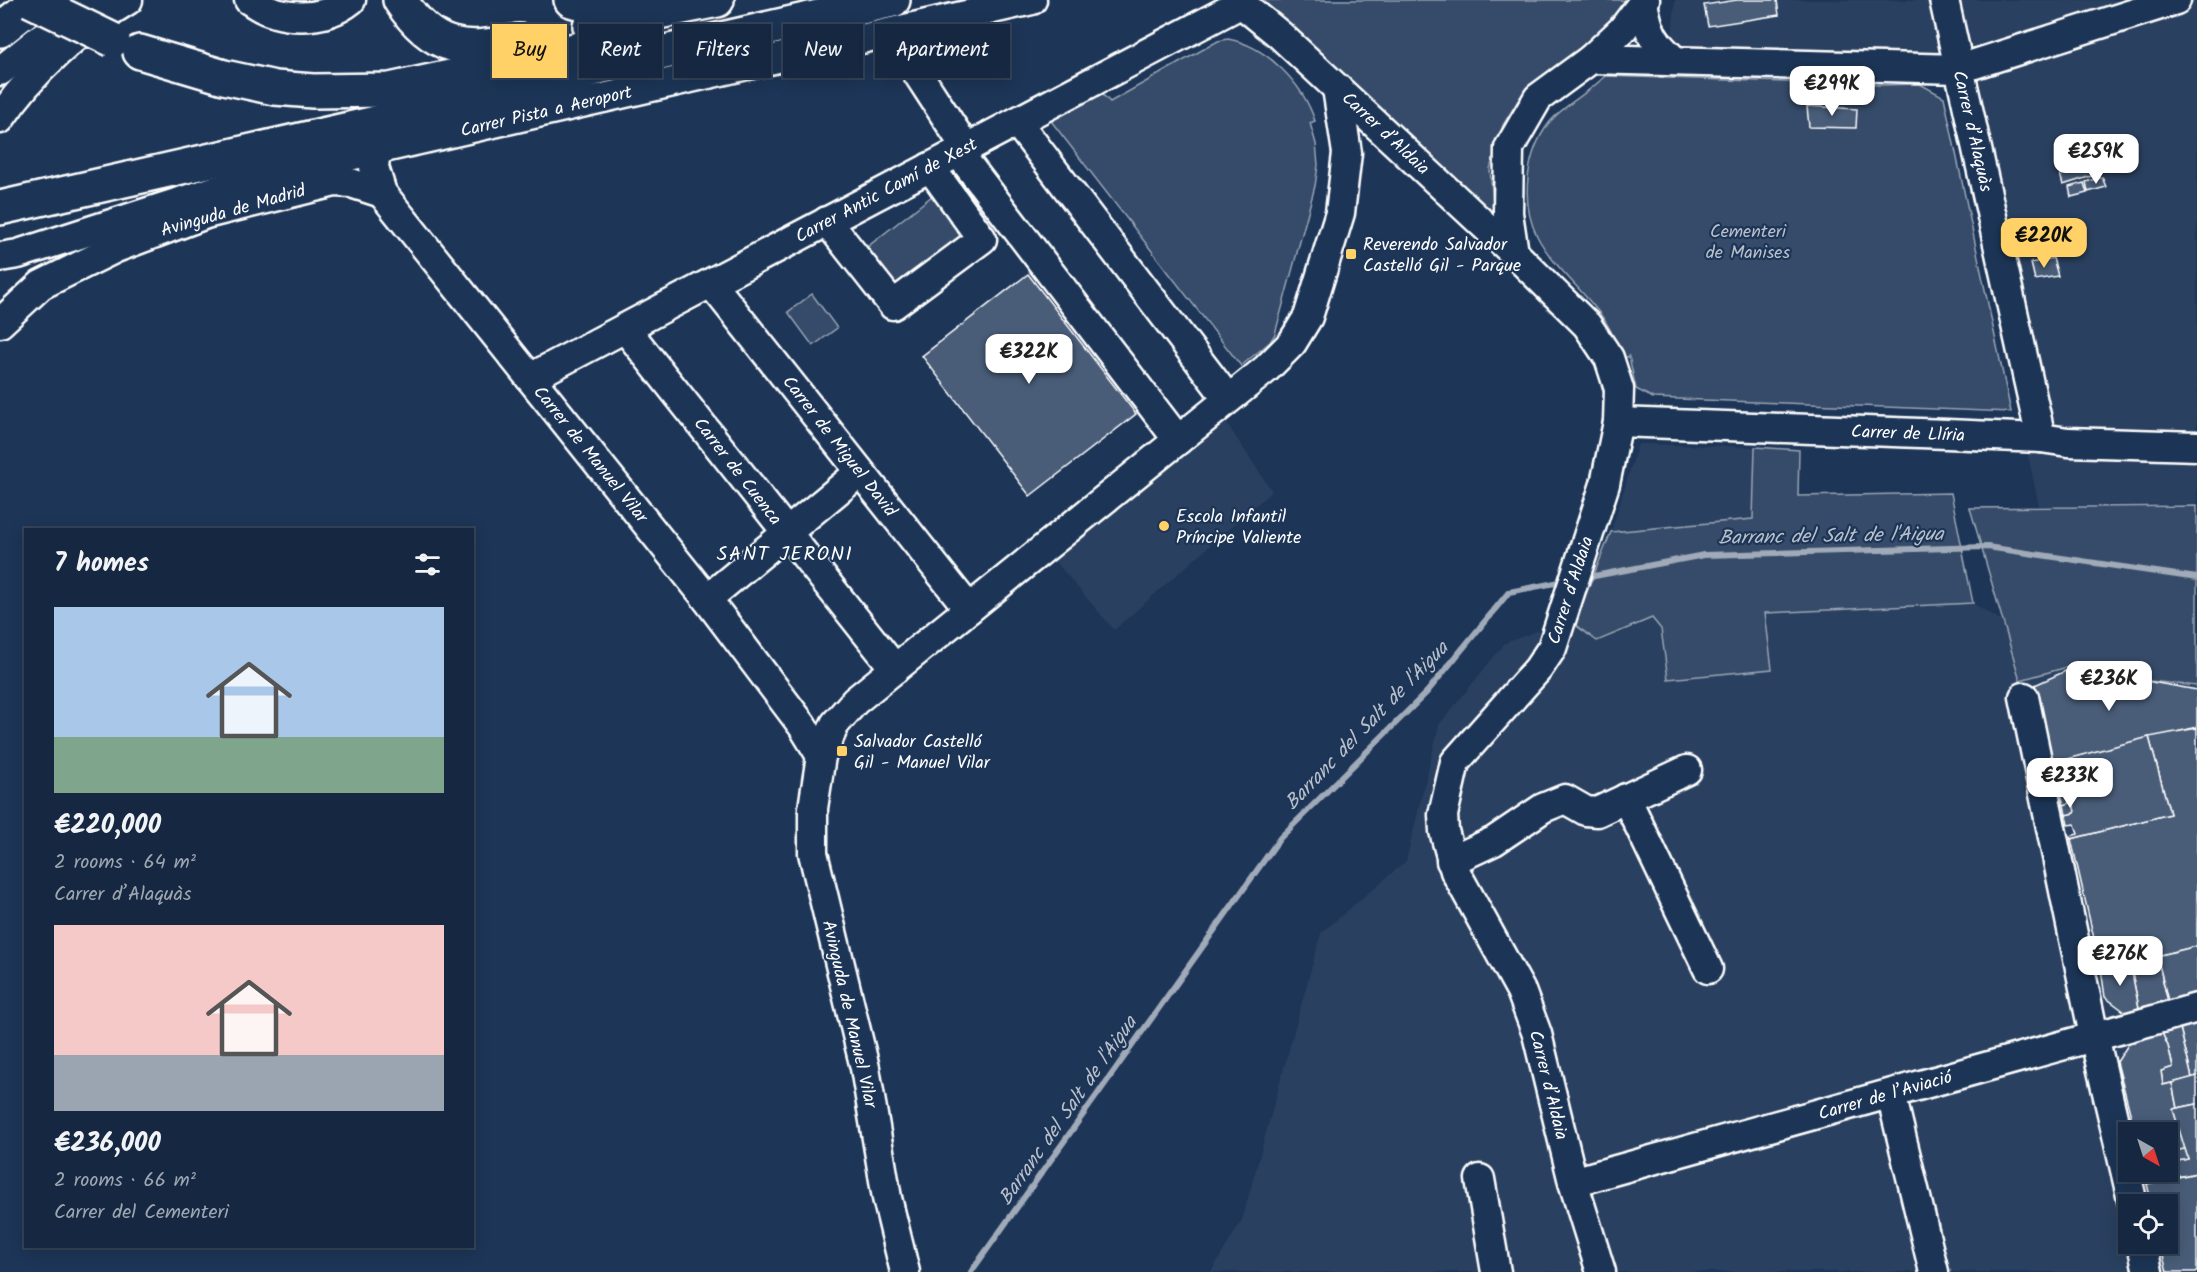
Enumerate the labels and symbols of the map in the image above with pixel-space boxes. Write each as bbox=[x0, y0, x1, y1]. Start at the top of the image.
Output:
pin: €299K bbox=[1790, 66, 1874, 117]
street label: Carrer d’Alaquàs bbox=[1943, 68, 2000, 195]
street label: Carrer Pista a Aeroport bbox=[458, 78, 636, 146]
street label: Carrer d’Aldaia bbox=[1334, 85, 1436, 183]
street label: Carrer Antic Camí de Xest bbox=[790, 130, 984, 252]
pin: €259K bbox=[2054, 134, 2138, 185]
street label: Avinguda de Madrid bbox=[158, 177, 310, 246]
park label: Cementeri de Manises bbox=[1706, 218, 1790, 268]
pin: €220K bbox=[2002, 218, 2086, 269]
place label: Reverendo Salvador Castelló Gil - Parque bbox=[1363, 231, 1521, 281]
marker: Reverendo Salvador Castelló Gil - Parque bbox=[1344, 247, 1358, 261]
pin: €322K bbox=[987, 334, 1071, 385]
street label: Carrer de Miguel David bbox=[774, 370, 904, 525]
street label: Carrer de Manuel Vilar bbox=[525, 380, 655, 531]
street label: Carrer de Cuenca bbox=[685, 412, 788, 532]
street label: Carrer de Llíria bbox=[1851, 418, 1965, 451]
place label: Escola Infantil Príncipe Valiente bbox=[1176, 503, 1301, 553]
marker: Escola Infantil Príncipe Valiente bbox=[1157, 519, 1171, 533]
water label: Barranc del Salt de l'Aigua bbox=[1718, 519, 1945, 555]
street label: Carrer d’Aldaia bbox=[1540, 533, 1603, 648]
district label: SANT JERONI bbox=[717, 539, 853, 571]
water label: Barranc del Salt de l'Aigua bbox=[1278, 633, 1458, 818]
pin: €236K bbox=[2067, 661, 2151, 712]
place label: Salvador Castelló Gil - Manuel Vilar bbox=[854, 728, 991, 778]
marker: Salvador Castelló Gil - Manuel Vilar bbox=[835, 744, 849, 758]
pin: €233K bbox=[2028, 758, 2112, 809]
street label: Avinguda de Manuel Vilar bbox=[813, 918, 884, 1112]
pin: €276K bbox=[2078, 936, 2162, 987]
water label: Barranc del Salt de l'Aigua bbox=[991, 1008, 1147, 1213]
street label: Carrer d’Aldaia bbox=[1520, 1027, 1575, 1143]
street label: Carrer de l’Aviació bbox=[1815, 1063, 1957, 1129]
north arrow bbox=[2118, 1122, 2178, 1182]

